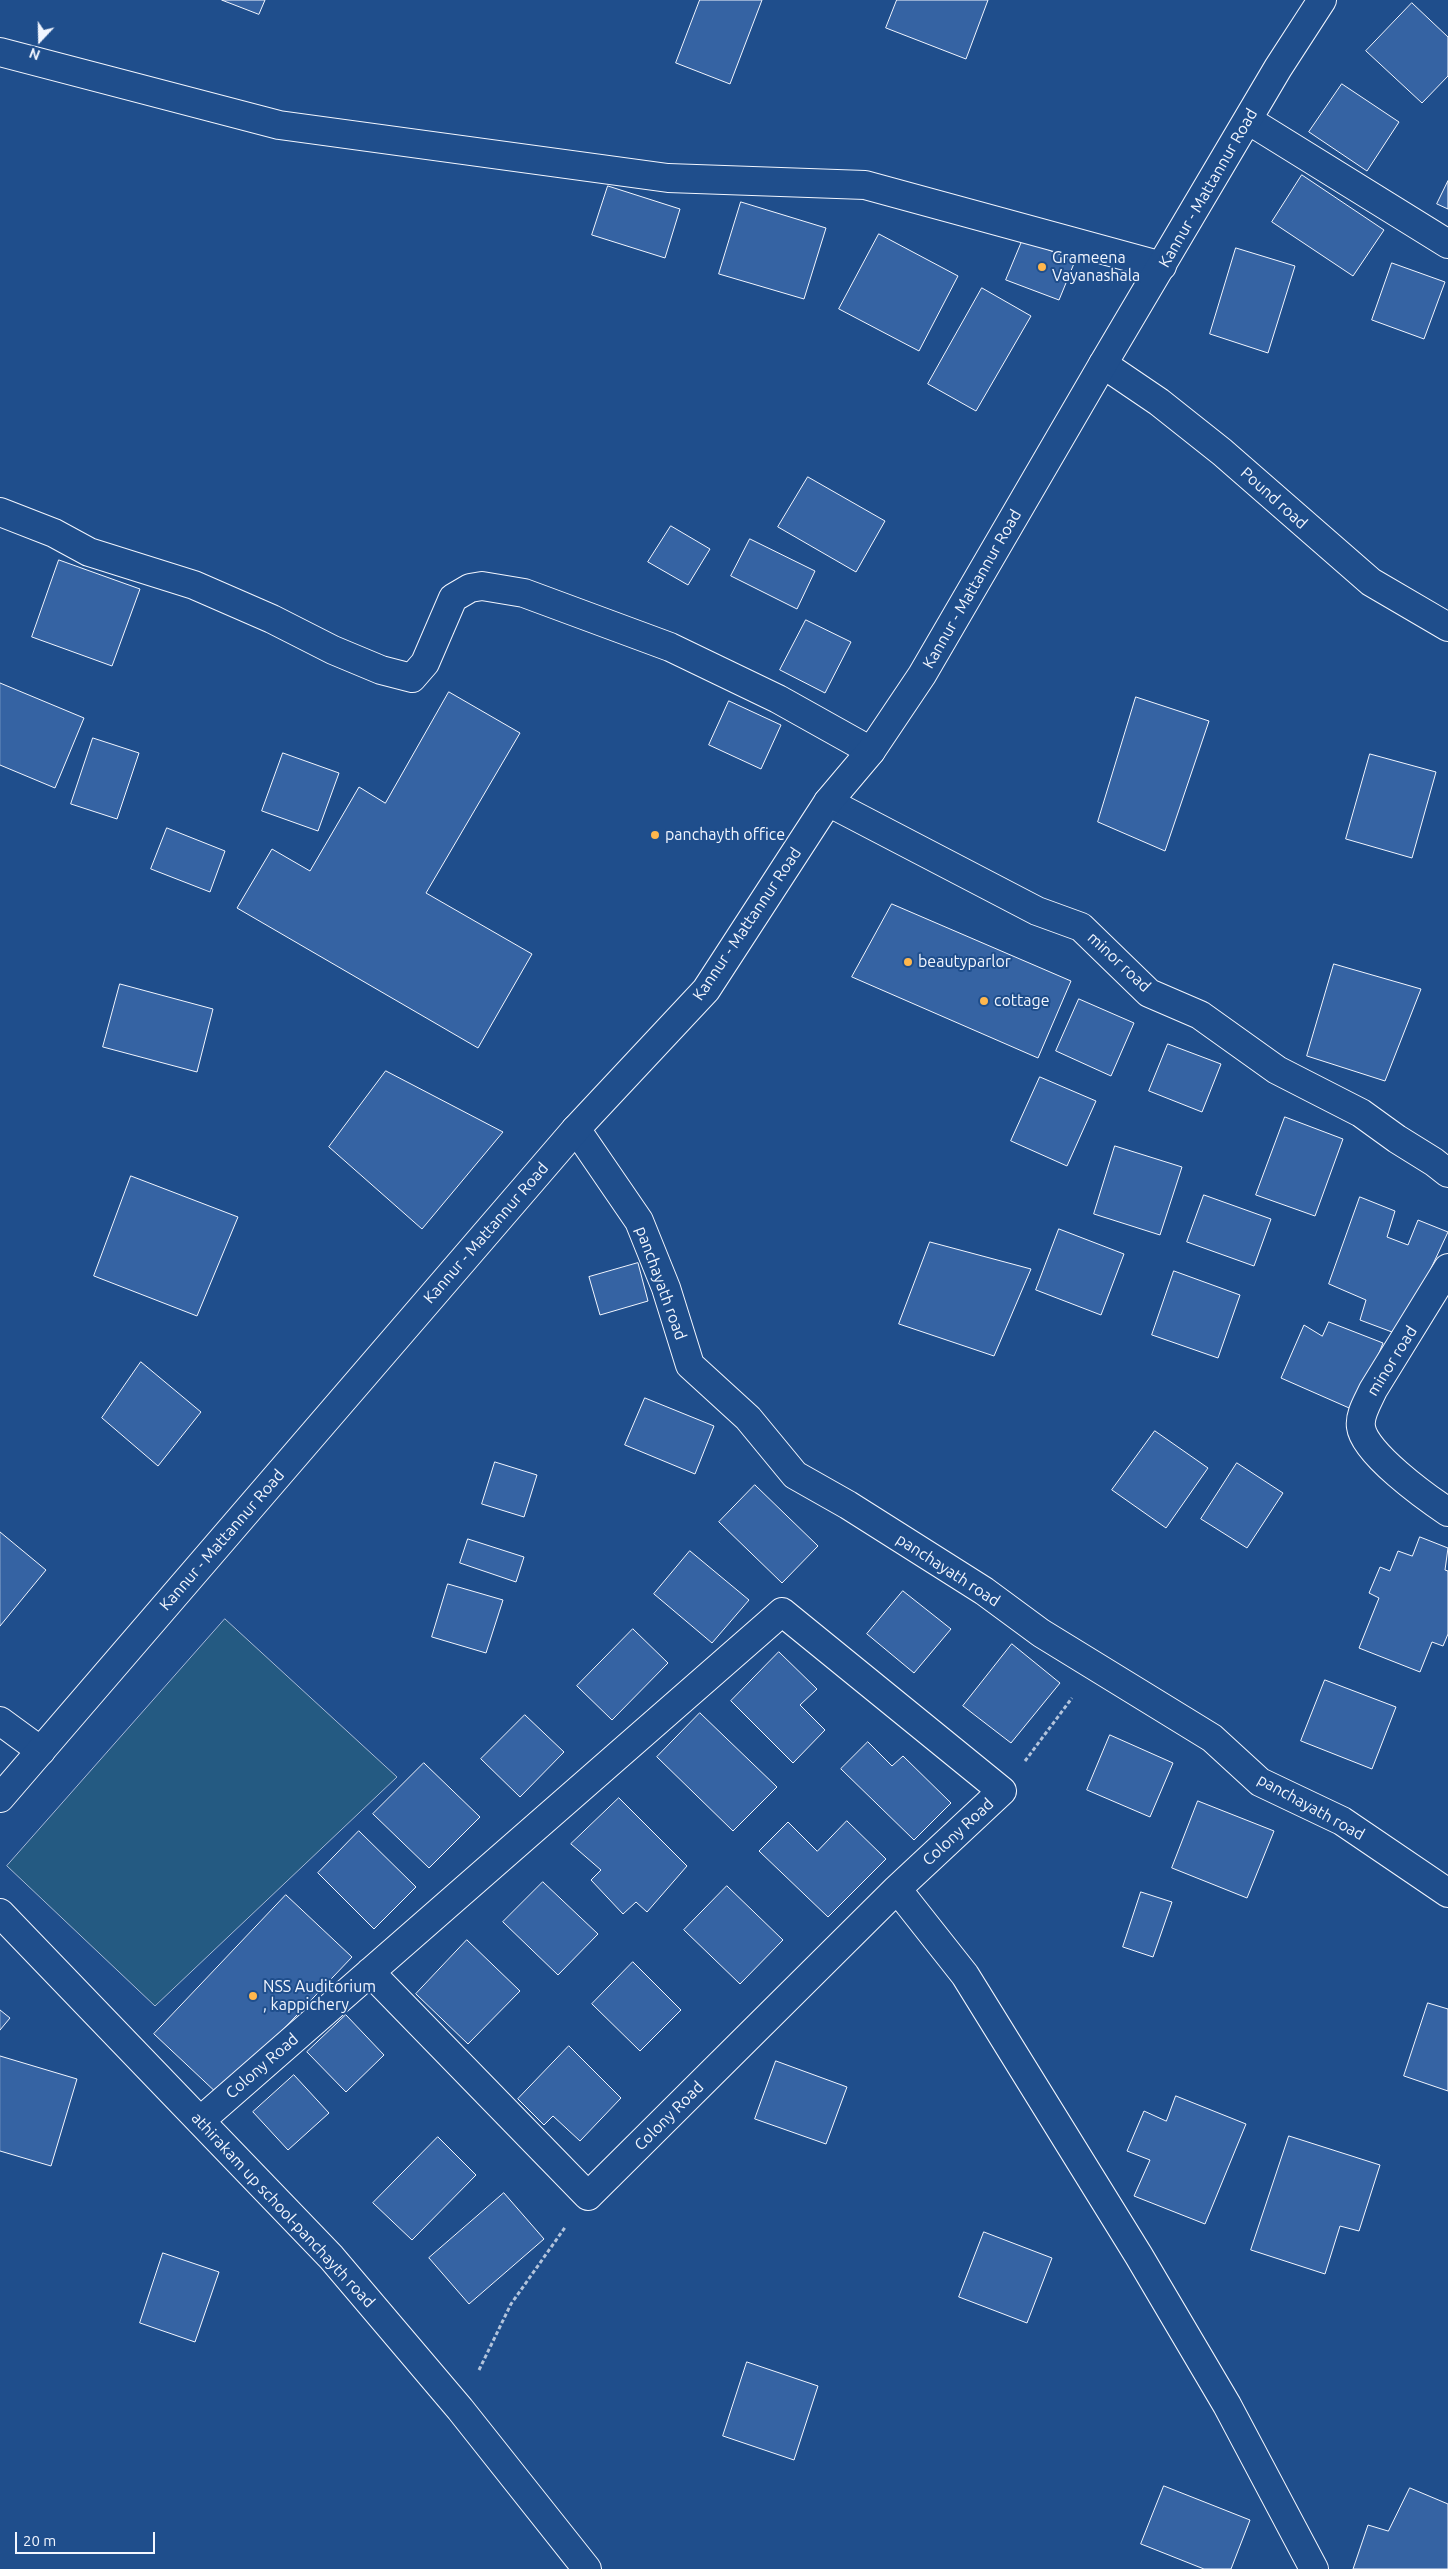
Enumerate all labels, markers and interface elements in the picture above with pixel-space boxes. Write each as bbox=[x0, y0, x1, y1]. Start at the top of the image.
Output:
north arrow bbox=[15, 15, 65, 65]
text: N bbox=[27, 45, 42, 63]
street label: Kannur - Mattannur Road bbox=[1155, 105, 1261, 271]
place label: Grameena Vayanashala bbox=[1052, 248, 1140, 286]
marker: Grameena Vayanashala bbox=[1036, 261, 1048, 273]
street label: Pound road bbox=[1237, 463, 1311, 533]
street label: Kannur - Mattannur Road bbox=[919, 506, 1025, 672]
place label: panchayth office bbox=[665, 825, 785, 845]
marker: panchayth office bbox=[649, 829, 661, 841]
street label: Kannur - Mattannur Road bbox=[689, 844, 805, 1004]
street label: minor road bbox=[1084, 928, 1154, 996]
place label: beautyparlor bbox=[918, 952, 1011, 972]
marker: beautyparlor bbox=[902, 956, 914, 968]
place label: cottage bbox=[994, 991, 1050, 1011]
marker: cottage bbox=[978, 995, 990, 1007]
street label: Kannur - Mattannur Road bbox=[420, 1159, 552, 1307]
street label: panchayath road bbox=[632, 1224, 690, 1342]
street label: minor road bbox=[1363, 1322, 1421, 1400]
street label: Kannur - Mattannur Road bbox=[156, 1466, 288, 1614]
street label: panchayath road bbox=[893, 1529, 1003, 1611]
street label: panchayath road bbox=[1254, 1770, 1368, 1844]
street label: Colony Road bbox=[919, 1794, 997, 1870]
place label: NSS Auditorium , kappichery bbox=[263, 1977, 376, 2015]
marker: NSS Auditorium , kappichery bbox=[247, 1990, 259, 2002]
street label: Colony Road bbox=[222, 2029, 302, 2103]
street label: Colony Road bbox=[630, 2077, 708, 2155]
street label: athirakam up school-panchayth road bbox=[187, 2108, 379, 2312]
scale bar bbox=[18, 2522, 158, 2554]
text: 20 m bbox=[23, 2532, 56, 2549]

